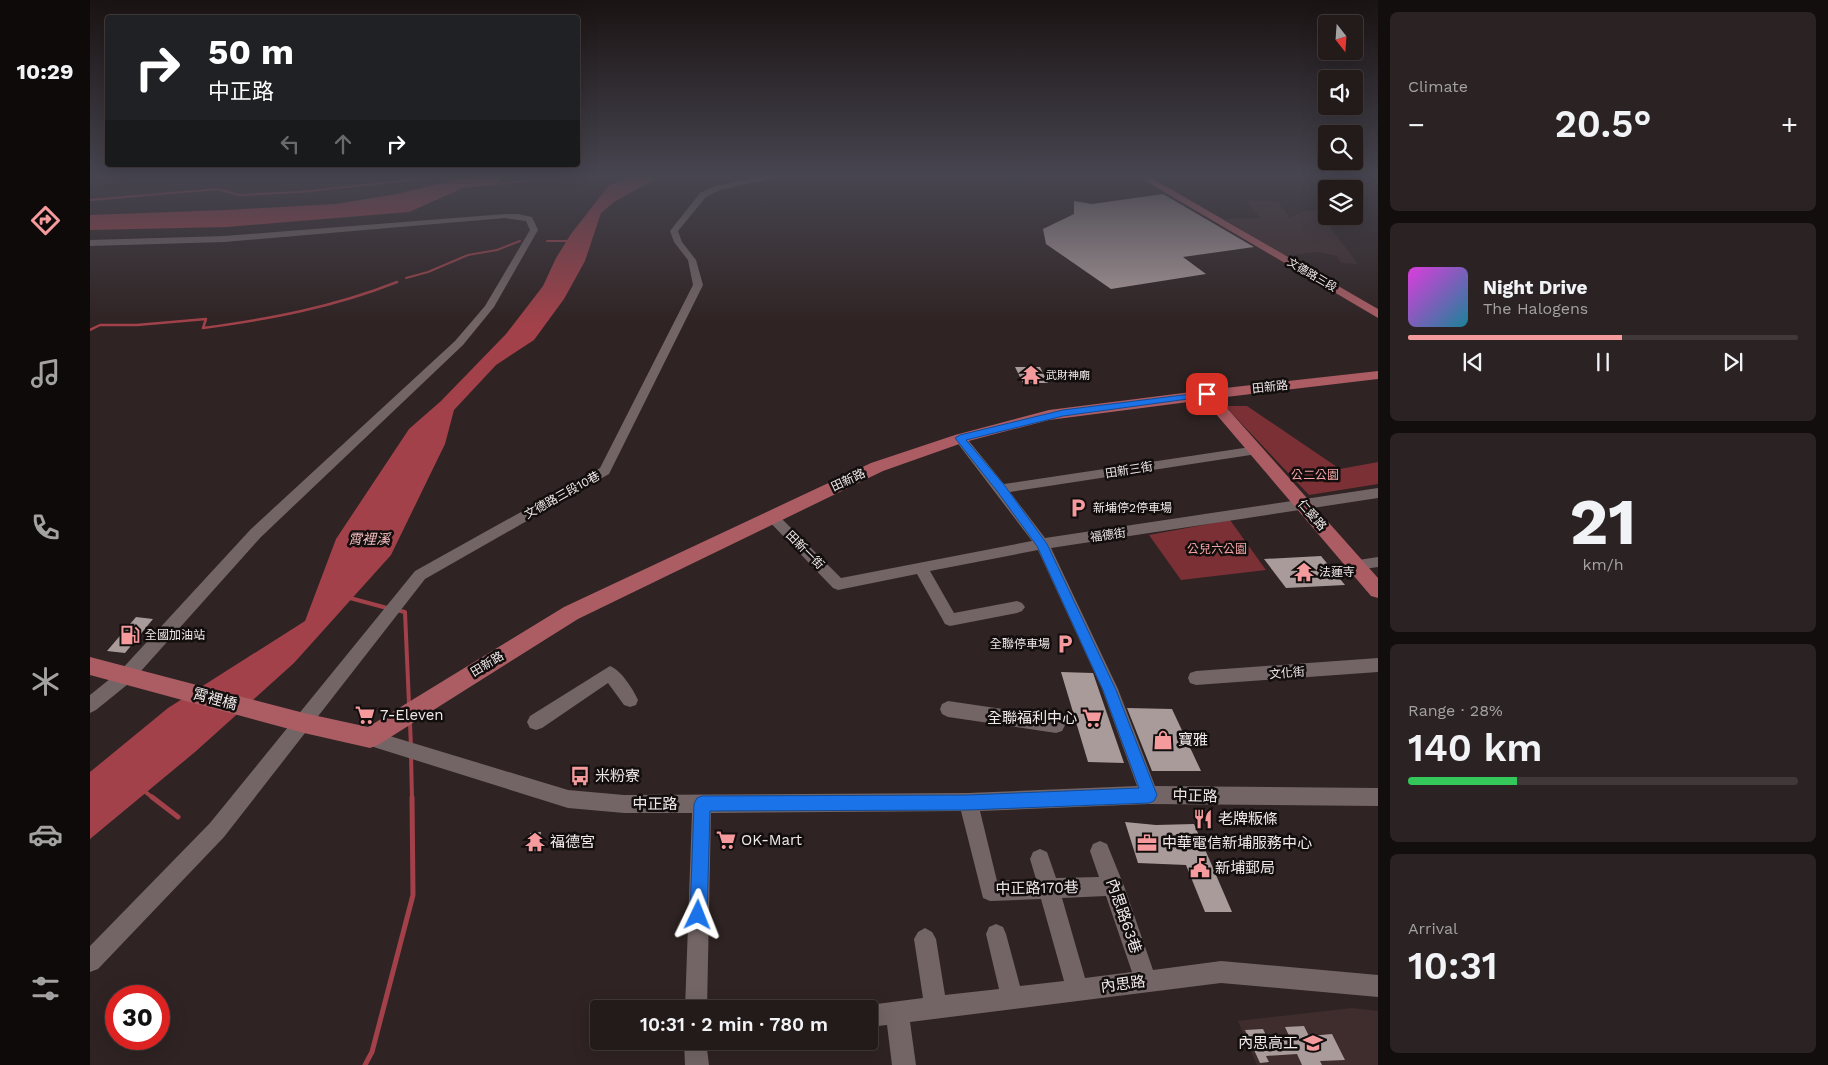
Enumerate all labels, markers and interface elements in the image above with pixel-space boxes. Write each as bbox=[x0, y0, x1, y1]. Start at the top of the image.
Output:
north arrow bbox=[1318, 15, 1362, 60]
map controls bbox=[1318, 15, 1363, 225]
text: 50 m bbox=[208, 31, 294, 73]
icon: right bbox=[125, 35, 190, 100]
text: 10:29 bbox=[17, 59, 73, 84]
button: sound bbox=[1318, 70, 1363, 115]
text: Climate bbox=[1408, 77, 1468, 96]
text: 中正路 bbox=[208, 79, 274, 104]
text: 20.5° bbox=[1554, 102, 1652, 146]
text: − bbox=[1408, 108, 1425, 141]
text: + bbox=[1781, 108, 1798, 141]
button: search bbox=[1318, 125, 1363, 170]
icon: left bbox=[276, 130, 304, 158]
icon: ahead bbox=[329, 130, 357, 158]
icon: right bbox=[382, 130, 410, 158]
button: layers bbox=[1318, 180, 1363, 225]
icon: directions bbox=[28, 203, 63, 238]
street label: 文德路三段 bbox=[1285, 256, 1339, 294]
text: Night Drive bbox=[1483, 276, 1588, 299]
text: The Halogens bbox=[1483, 299, 1588, 318]
icon: previous bbox=[1459, 348, 1487, 376]
icon: pause bbox=[1589, 348, 1617, 376]
icon: next bbox=[1719, 348, 1747, 376]
icon: music bbox=[28, 356, 63, 391]
temple icon: 武財神廟 bbox=[1020, 364, 1042, 386]
place label: 武財神廟 bbox=[1046, 369, 1090, 382]
pin bbox=[1186, 373, 1228, 415]
street label: 田新路 bbox=[1251, 378, 1289, 396]
icon: arrive bbox=[1193, 380, 1221, 408]
street label: 田新三街 bbox=[1104, 459, 1154, 481]
street label: 田新路 bbox=[829, 466, 867, 494]
street label: 文德路三段10巷 bbox=[522, 468, 602, 522]
park label: 公二公園 bbox=[1291, 468, 1339, 482]
text: 21 bbox=[1570, 484, 1636, 560]
parking icon: 新埔停2停車場 bbox=[1067, 497, 1089, 519]
street label: 仁愛路 bbox=[1295, 497, 1329, 533]
place label: 新埔停2停車場 bbox=[1093, 501, 1172, 515]
icon: phone bbox=[28, 510, 63, 545]
street label: 福德街 bbox=[1089, 526, 1127, 544]
street label: 田新一街 bbox=[783, 528, 827, 572]
water label: 霄裡溪 bbox=[348, 531, 392, 547]
park label: 公兒六公園 bbox=[1187, 542, 1247, 556]
text: km/h bbox=[1582, 555, 1624, 574]
temple icon: 法蓮寺 bbox=[1293, 561, 1315, 583]
place label: 法蓮寺 bbox=[1319, 565, 1355, 579]
fuel station icon: 全國加油站 bbox=[119, 624, 141, 646]
place label: 全國加油站 bbox=[145, 628, 205, 642]
parking icon: 全聯停車場 bbox=[1054, 633, 1076, 655]
place label: 全聯停車場 bbox=[990, 637, 1050, 651]
street label: 田新路 bbox=[468, 649, 506, 679]
icon: climate bbox=[28, 664, 63, 699]
street label: 文化街 bbox=[1268, 664, 1306, 682]
street label: 霄裡橋 bbox=[191, 684, 239, 714]
text: Range · 28% bbox=[1408, 701, 1503, 720]
supermarket icon: 7-Eleven bbox=[354, 704, 376, 726]
place label: 7-Eleven bbox=[380, 706, 444, 724]
supermarket icon: 全聯福利中心 bbox=[1081, 707, 1103, 729]
place label: 全聯福利中心 bbox=[987, 709, 1077, 727]
text: 140 km bbox=[1408, 726, 1542, 770]
shop icon: 寶雅 bbox=[1152, 729, 1174, 751]
place label: 寶雅 bbox=[1178, 731, 1208, 749]
bus stop icon: 米粉寮 bbox=[569, 765, 591, 787]
place label: 米粉寮 bbox=[595, 767, 640, 785]
street label: 中正路 bbox=[1172, 787, 1218, 805]
street label: 中正路 bbox=[632, 795, 678, 813]
restaurant icon: 老牌粄條 bbox=[1192, 808, 1214, 830]
place label: 老牌粄條 bbox=[1218, 810, 1278, 828]
icon: car bbox=[28, 817, 63, 852]
supermarket icon: OK-Mart bbox=[715, 829, 737, 851]
temple icon: 福德宮 bbox=[524, 831, 546, 853]
place label: OK-Mart bbox=[741, 831, 803, 849]
office icon: 中華電信新埔服務中心 bbox=[1136, 832, 1158, 854]
place label: 福德宮 bbox=[550, 833, 595, 851]
place label: 中華電信新埔服務中心 bbox=[1162, 834, 1312, 852]
public building icon: 新埔郵局 bbox=[1189, 857, 1211, 879]
place label: 新埔郵局 bbox=[1215, 859, 1275, 877]
street label: 內思路63巷 bbox=[1103, 876, 1145, 956]
street label: 中正路170巷 bbox=[995, 878, 1079, 898]
position arrow bbox=[671, 888, 723, 940]
text: Arrival bbox=[1408, 919, 1458, 938]
text: 10:31 bbox=[1408, 944, 1498, 988]
icon: filters bbox=[28, 971, 63, 1006]
street label: 內思路 bbox=[1100, 972, 1146, 996]
speed limit sign: 30 bbox=[105, 985, 170, 1050]
text: 10:31 · 2 min · 780 m bbox=[640, 1013, 828, 1036]
school or university icon: 內思高工 bbox=[1302, 1032, 1324, 1054]
place label: 內思高工 bbox=[1238, 1034, 1298, 1052]

